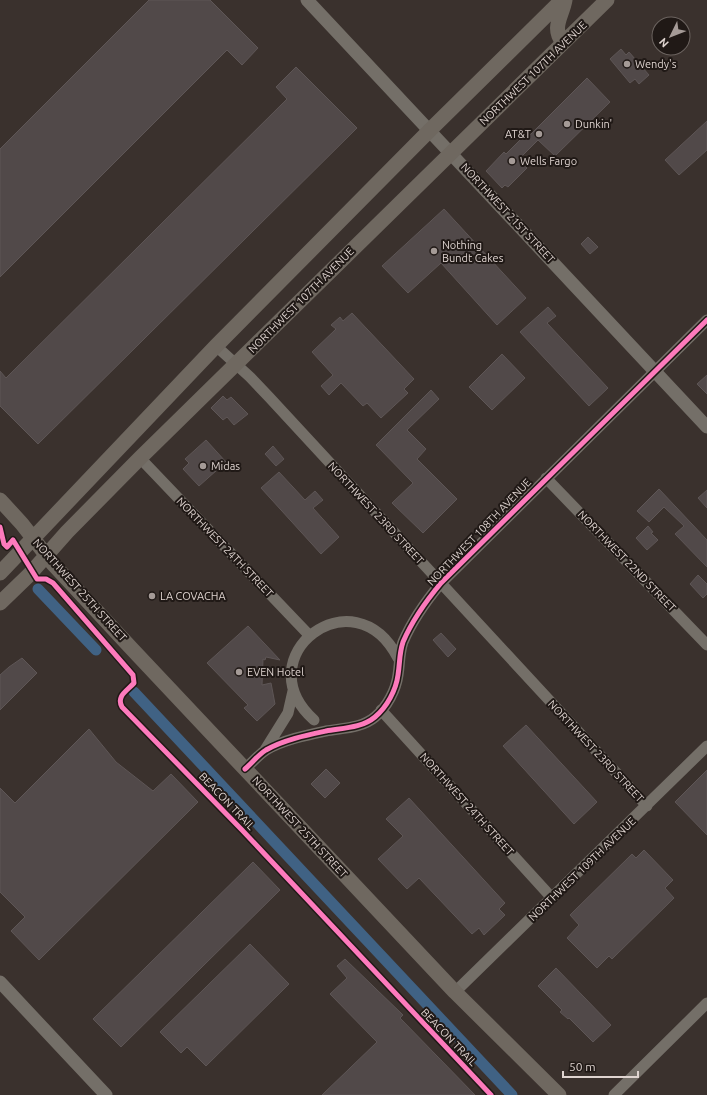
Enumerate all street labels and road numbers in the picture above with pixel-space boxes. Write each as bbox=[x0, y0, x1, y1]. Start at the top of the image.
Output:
street label: NORTHWEST 107TH AVENUE bbox=[477, 19, 589, 127]
street label: NORTHWEST 21ST STREET bbox=[459, 161, 557, 265]
street label: NORTHWEST 107TH AVENUE bbox=[246, 245, 356, 355]
street label: NORTHWEST 23RD STREET bbox=[326, 460, 426, 566]
street label: NORTHWEST 108TH AVENUE bbox=[425, 476, 533, 588]
street label: NORTHWEST 24TH STREET bbox=[174, 495, 276, 599]
street label: NORTHWEST 22ND STREET bbox=[576, 508, 678, 614]
street label: NORTHWEST 25TH STREET bbox=[31, 536, 129, 644]
street label: NORTHWEST 23RD STREET bbox=[546, 698, 646, 804]
street label: NORTHWEST 24TH STREET bbox=[418, 750, 516, 858]
street label: BEACON TRAIL bbox=[197, 770, 258, 832]
street label: NORTHWEST 25TH STREET bbox=[250, 774, 350, 880]
street label: NORTHWEST 109TH AVENUE bbox=[526, 815, 638, 923]
street label: BEACON TRAIL bbox=[419, 1006, 480, 1068]

